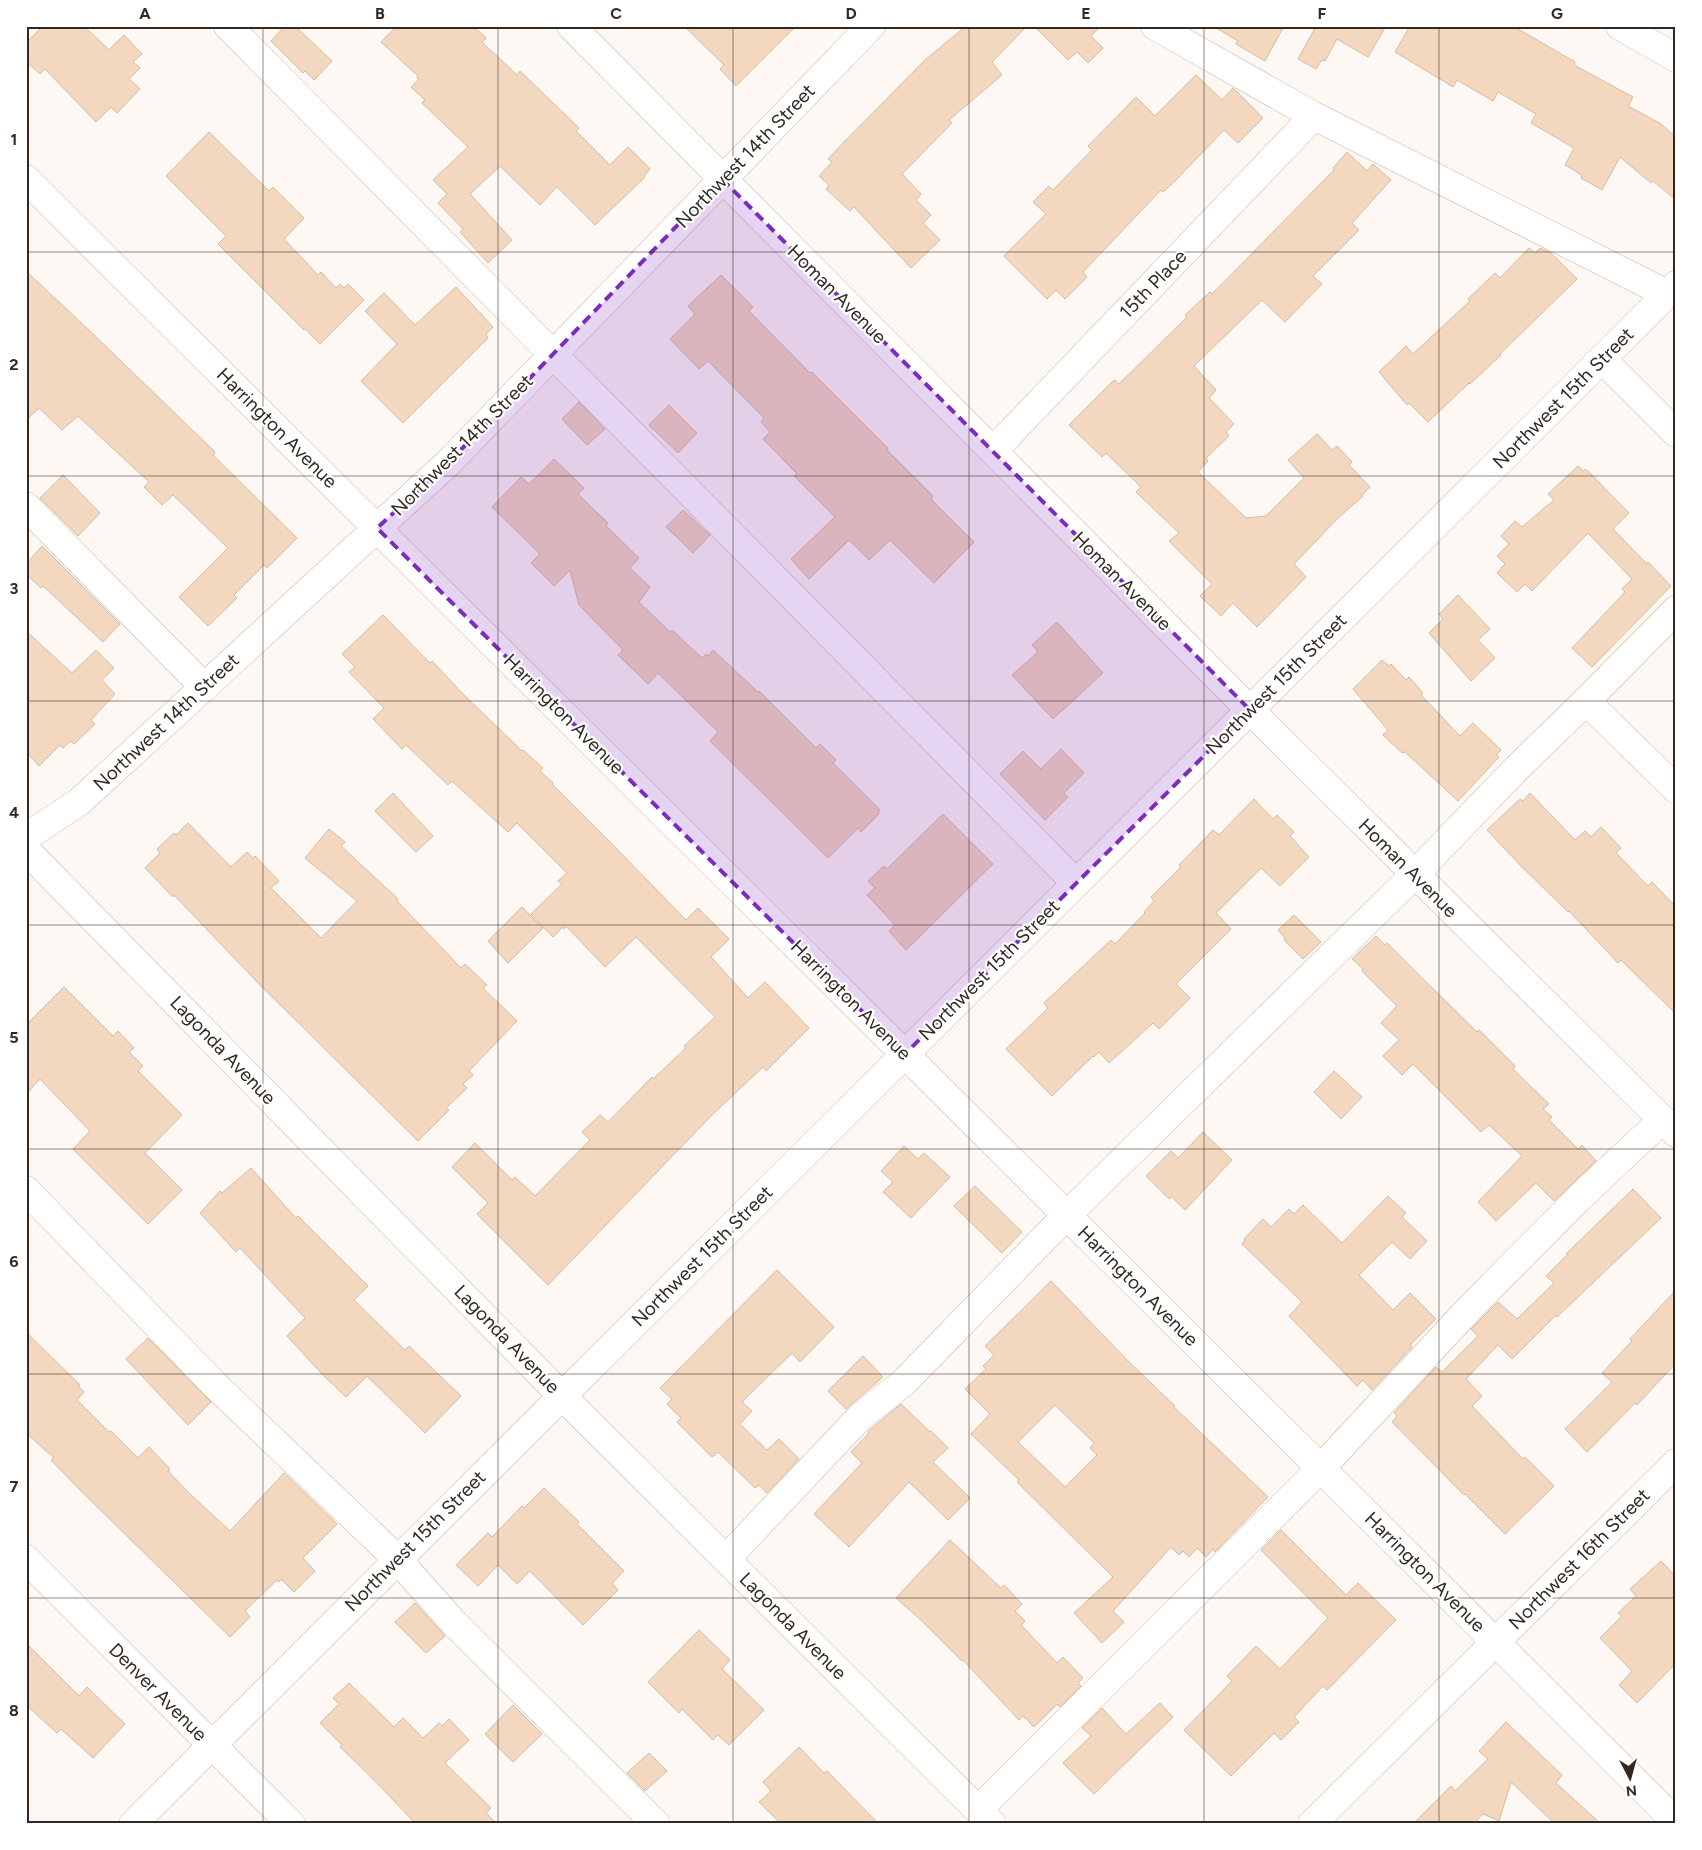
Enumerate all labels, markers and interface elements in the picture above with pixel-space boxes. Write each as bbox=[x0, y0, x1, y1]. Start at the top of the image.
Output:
text: A bbox=[139, 4, 151, 23]
text: B bbox=[375, 4, 385, 23]
text: C bbox=[610, 4, 622, 23]
text: D bbox=[845, 4, 857, 23]
text: E bbox=[1081, 4, 1091, 23]
text: F bbox=[1318, 4, 1327, 23]
text: G bbox=[1551, 4, 1563, 23]
street label: Northwest 14th Street bbox=[670, 79, 820, 233]
text: 1 bbox=[11, 130, 17, 149]
street label: Homan Avenue bbox=[783, 240, 891, 348]
street label: 15th Place bbox=[1115, 245, 1191, 323]
street label: Northwest 15th Street bbox=[1488, 323, 1638, 473]
text: 2 bbox=[9, 355, 19, 374]
street label: Harrington Avenue bbox=[212, 363, 342, 493]
street label: Northwest 14th Street bbox=[386, 369, 538, 521]
street label: Homan Avenue bbox=[1068, 527, 1176, 635]
text: 3 bbox=[10, 579, 19, 598]
street label: Northwest 15th Street bbox=[1201, 609, 1351, 759]
street label: Northwest 14th Street bbox=[88, 648, 244, 796]
street label: Harrington Avenue bbox=[499, 649, 629, 779]
text: 4 bbox=[9, 803, 19, 822]
street label: Homan Avenue bbox=[1354, 814, 1462, 922]
street label: Northwest 15th Street bbox=[914, 895, 1064, 1045]
street label: Harrington Avenue bbox=[786, 935, 916, 1065]
street label: Lagonda Avenue bbox=[165, 991, 281, 1109]
text: 5 bbox=[9, 1028, 19, 1047]
street label: Northwest 15th Street bbox=[627, 1181, 777, 1331]
street label: Harrington Avenue bbox=[1073, 1221, 1203, 1351]
text: 6 bbox=[9, 1252, 19, 1271]
street label: Lagonda Avenue bbox=[449, 1280, 565, 1398]
street label: Northwest 15th Street bbox=[340, 1466, 490, 1616]
text: 7 bbox=[10, 1477, 19, 1496]
street label: Northwest 16th Street bbox=[1504, 1484, 1654, 1634]
street label: Harrington Avenue bbox=[1360, 1507, 1490, 1637]
street label: Lagonda Avenue bbox=[735, 1568, 851, 1684]
street label: Denver Avenue bbox=[104, 1638, 212, 1746]
text: 8 bbox=[9, 1701, 19, 1720]
north arrow bbox=[1604, 1752, 1654, 1802]
text: N bbox=[1625, 1781, 1638, 1799]

